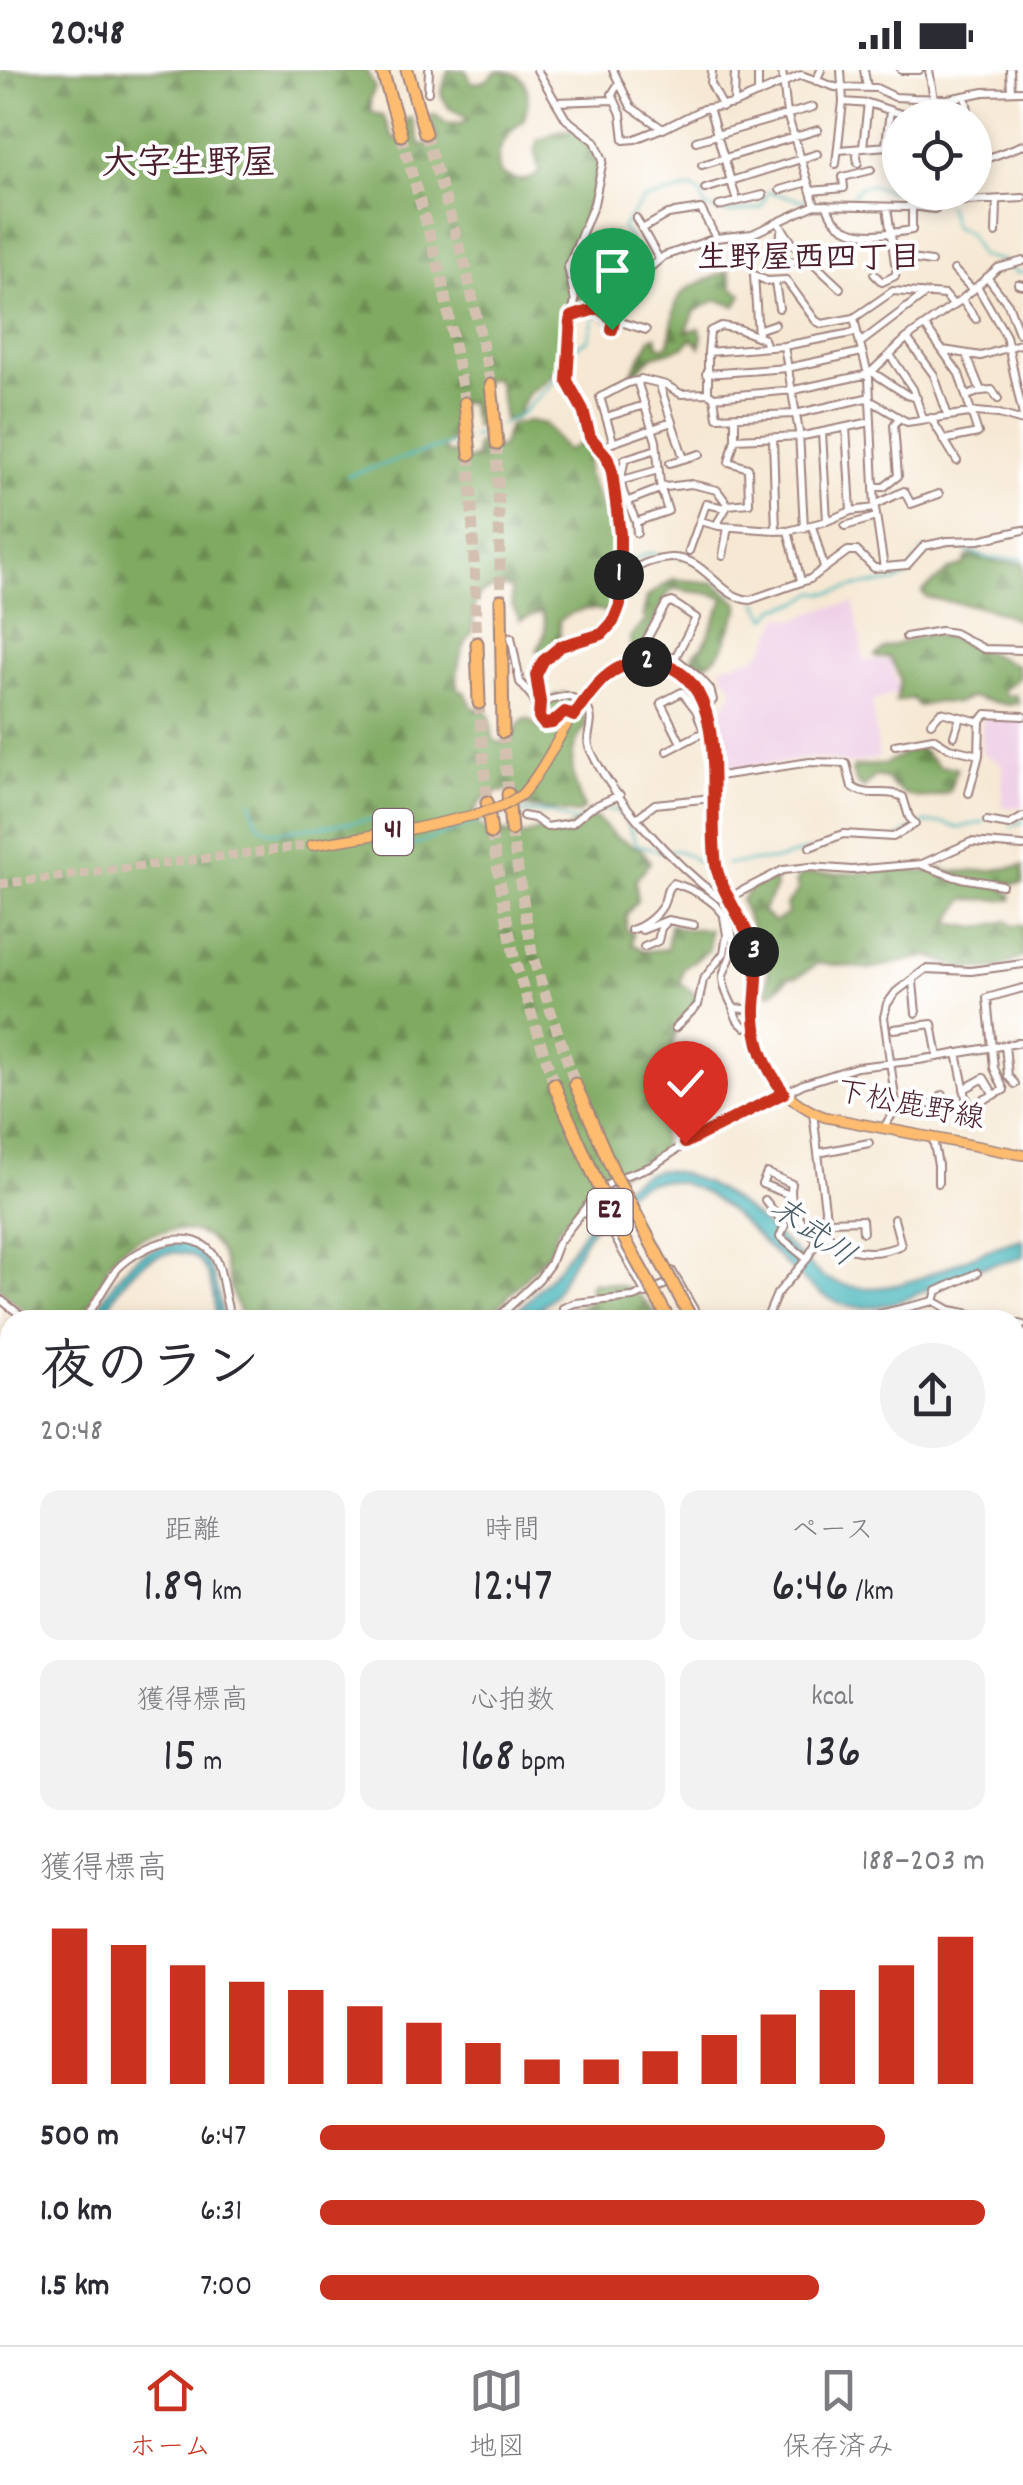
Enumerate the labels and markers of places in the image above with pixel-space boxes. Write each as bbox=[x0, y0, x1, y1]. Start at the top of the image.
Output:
pin bbox=[570, 228, 655, 331]
pin: 1 bbox=[594, 550, 644, 600]
pin: 2 bbox=[622, 637, 672, 687]
pin: 3 bbox=[729, 927, 779, 977]
pin bbox=[643, 1041, 728, 1144]

